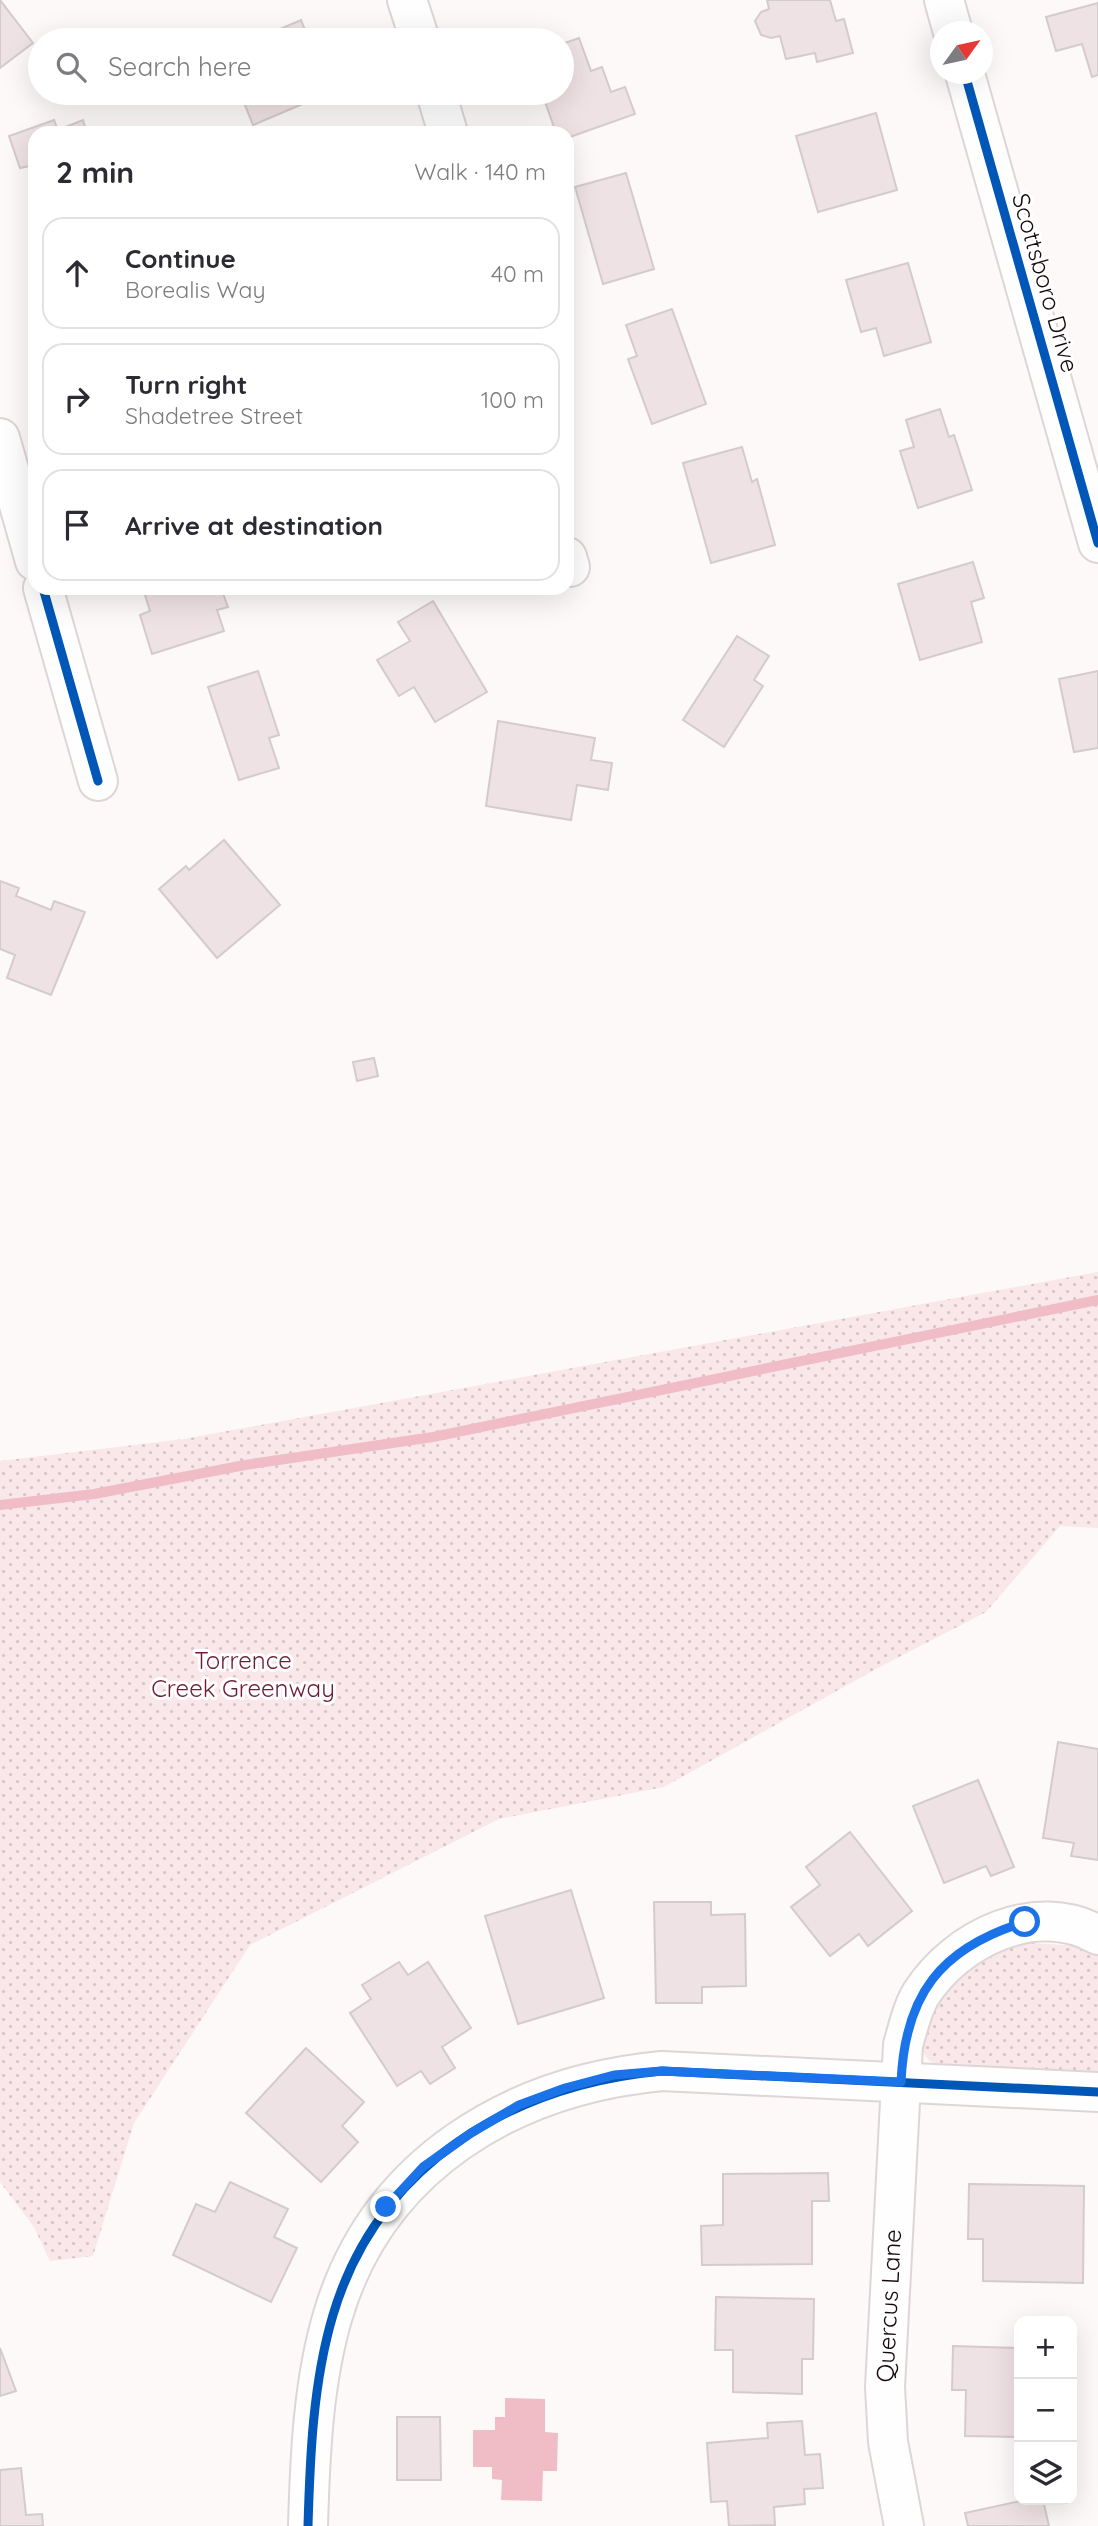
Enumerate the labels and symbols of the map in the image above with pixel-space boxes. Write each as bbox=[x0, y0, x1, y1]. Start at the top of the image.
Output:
north arrow bbox=[930, 21, 993, 84]
street label: Scottsboro Drive bbox=[1006, 190, 1086, 376]
park label: Torrence Creek Greenway bbox=[151, 1645, 335, 1703]
route start bbox=[1009, 1906, 1040, 1937]
route end bbox=[370, 2191, 401, 2222]
street label: Quercus Lane bbox=[869, 2228, 907, 2383]

